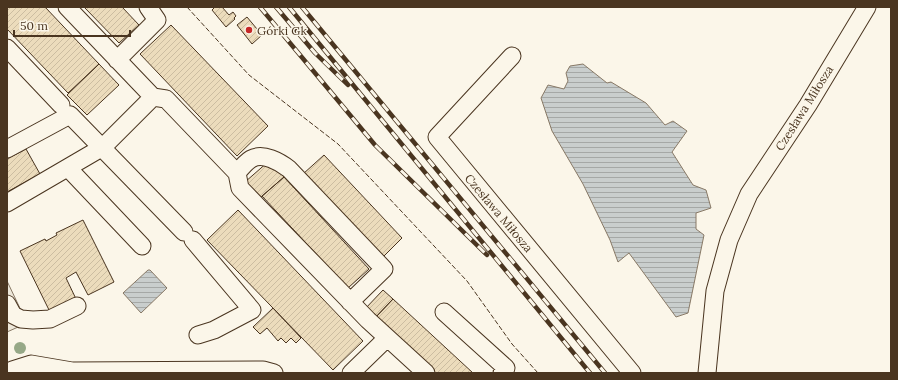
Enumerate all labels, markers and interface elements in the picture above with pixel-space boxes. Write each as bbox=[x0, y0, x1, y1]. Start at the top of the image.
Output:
scale bar bbox=[14, 12, 130, 38]
text: 50 m bbox=[20, 18, 48, 33]
place label: Górki Gk bbox=[257, 23, 307, 38]
marker: Górki Gk bbox=[244, 25, 254, 35]
street label: Czesława Miłosza bbox=[772, 63, 836, 153]
street label: Czesława Miłosza bbox=[462, 171, 536, 255]

